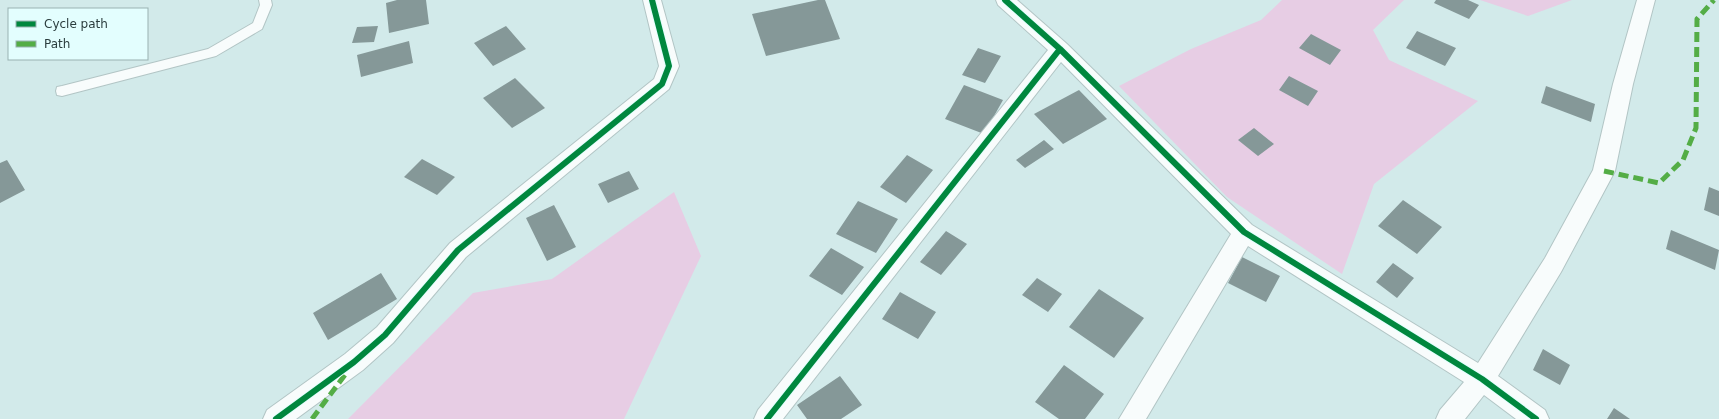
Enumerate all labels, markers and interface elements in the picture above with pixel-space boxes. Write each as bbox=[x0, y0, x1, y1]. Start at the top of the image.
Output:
legend bbox=[8, 8, 148, 60]
text: Cycle path bbox=[44, 17, 108, 31]
text: Path bbox=[44, 37, 70, 51]

